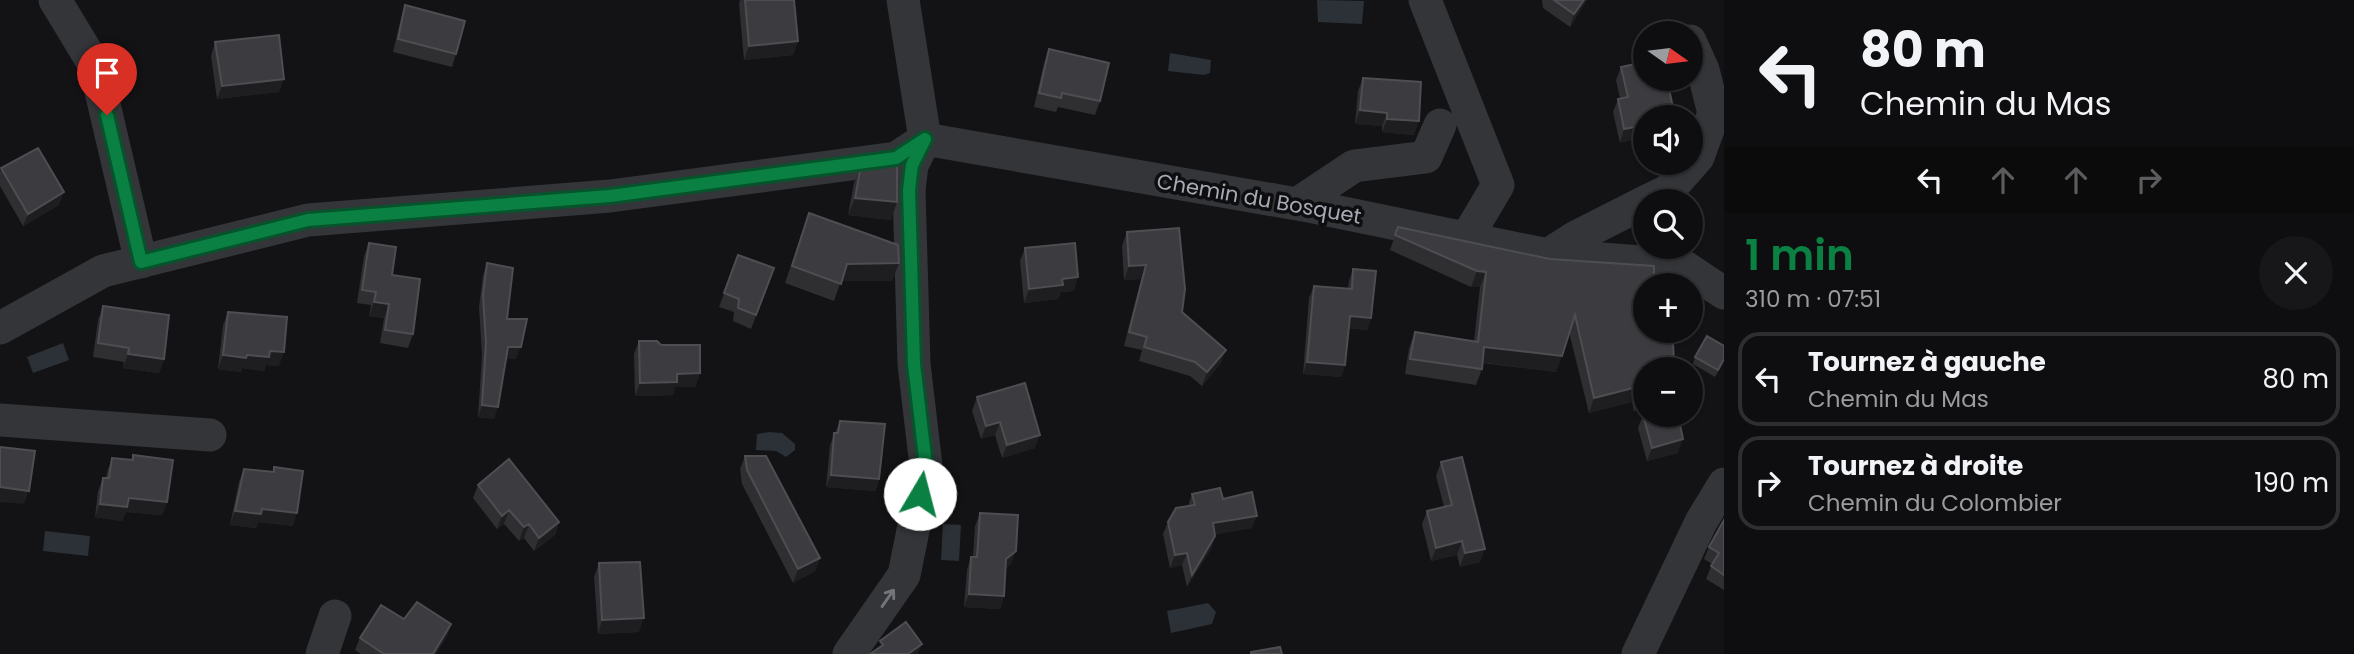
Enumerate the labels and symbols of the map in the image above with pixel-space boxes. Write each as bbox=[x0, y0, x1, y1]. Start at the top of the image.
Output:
north arrow bbox=[1633, 21, 1703, 91]
pin bbox=[77, 43, 137, 115]
street label: Chemin du Bosquet bbox=[1154, 166, 1364, 231]
position arrow bbox=[883, 457, 957, 531]
one-way arrow bbox=[881, 589, 895, 608]

